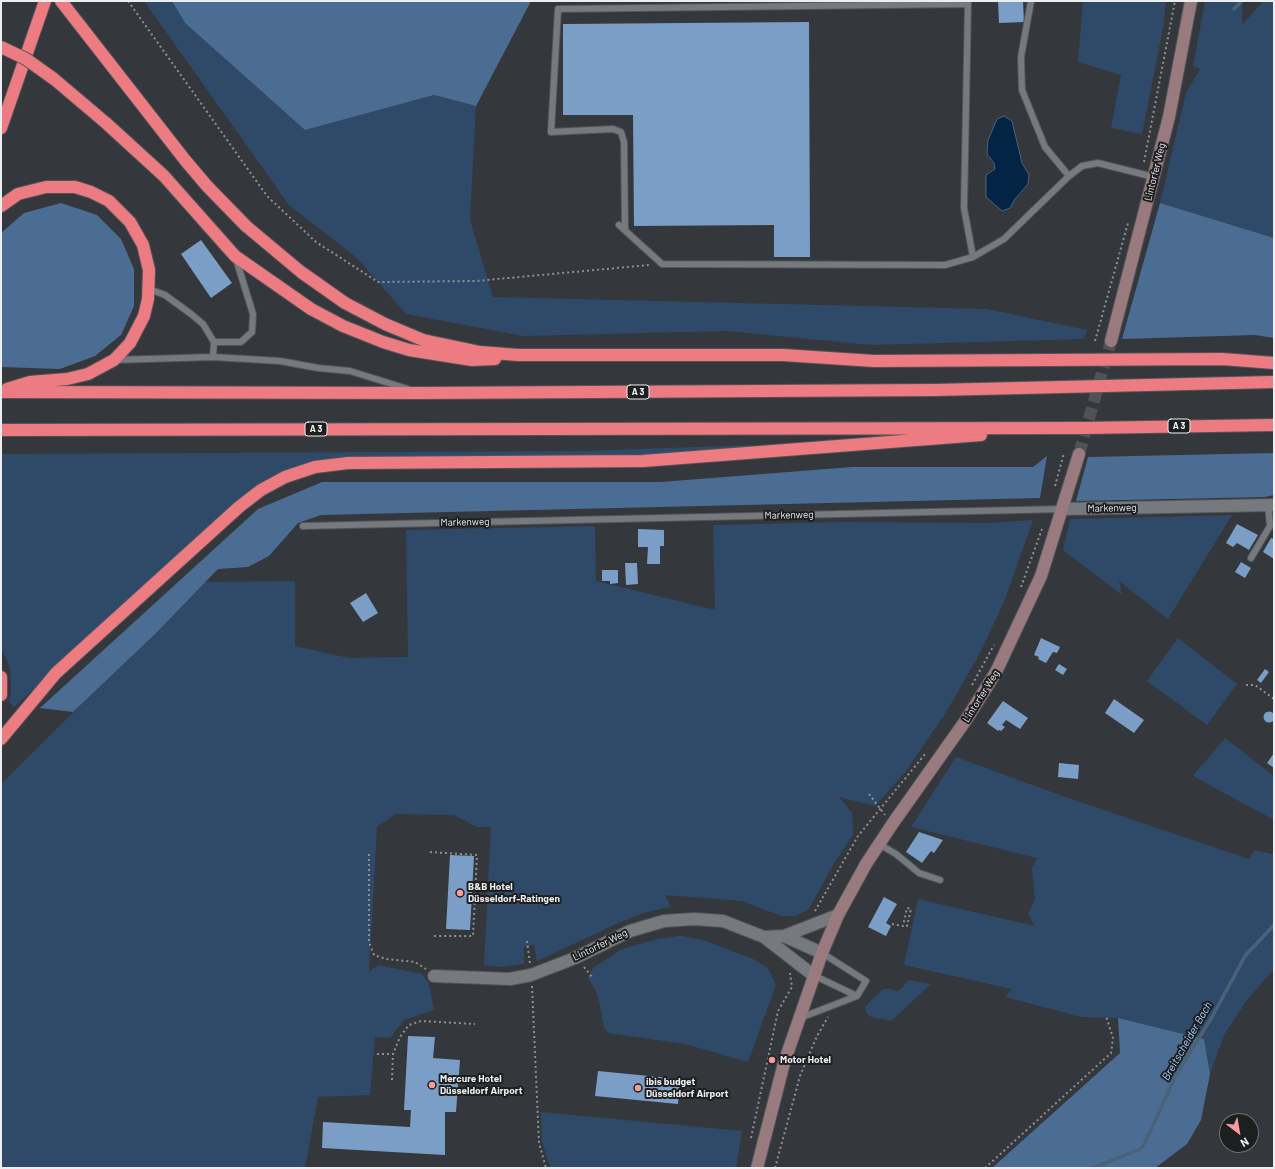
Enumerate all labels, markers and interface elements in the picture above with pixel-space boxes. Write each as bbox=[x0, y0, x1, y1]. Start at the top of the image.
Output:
street label: Lintorfer Weg bbox=[1142, 142, 1168, 202]
road number: A 3 bbox=[627, 385, 649, 399]
road number: A 3 bbox=[1168, 419, 1190, 433]
road number: A 3 bbox=[305, 422, 327, 436]
street label: Markenweg bbox=[1087, 502, 1137, 514]
street label: Markenweg bbox=[764, 509, 814, 521]
street label: Markenweg bbox=[440, 516, 490, 528]
street label: Lintorfer Weg bbox=[960, 668, 1002, 724]
place label: B&B Hotel Düsseldorf-Ratingen bbox=[468, 881, 560, 904]
marker: B&B Hotel Düsseldorf-Ratingen bbox=[455, 888, 465, 898]
street label: Lintorfer Weg bbox=[571, 927, 629, 963]
water label: Breitscheider Bach bbox=[1159, 999, 1215, 1083]
place label: Motor Hotel bbox=[780, 1054, 831, 1066]
marker: Motor Hotel bbox=[767, 1055, 777, 1065]
place label: Mercure Hotel Düsseldorf Airport bbox=[440, 1073, 522, 1096]
place label: ibis budget Düsseldorf Airport bbox=[646, 1076, 728, 1100]
marker: Mercure Hotel Düsseldorf Airport bbox=[427, 1080, 437, 1090]
marker: ibis budget Düsseldorf Airport bbox=[633, 1083, 643, 1093]
north arrow bbox=[1219, 1113, 1259, 1153]
text: N bbox=[1238, 1135, 1251, 1150]

